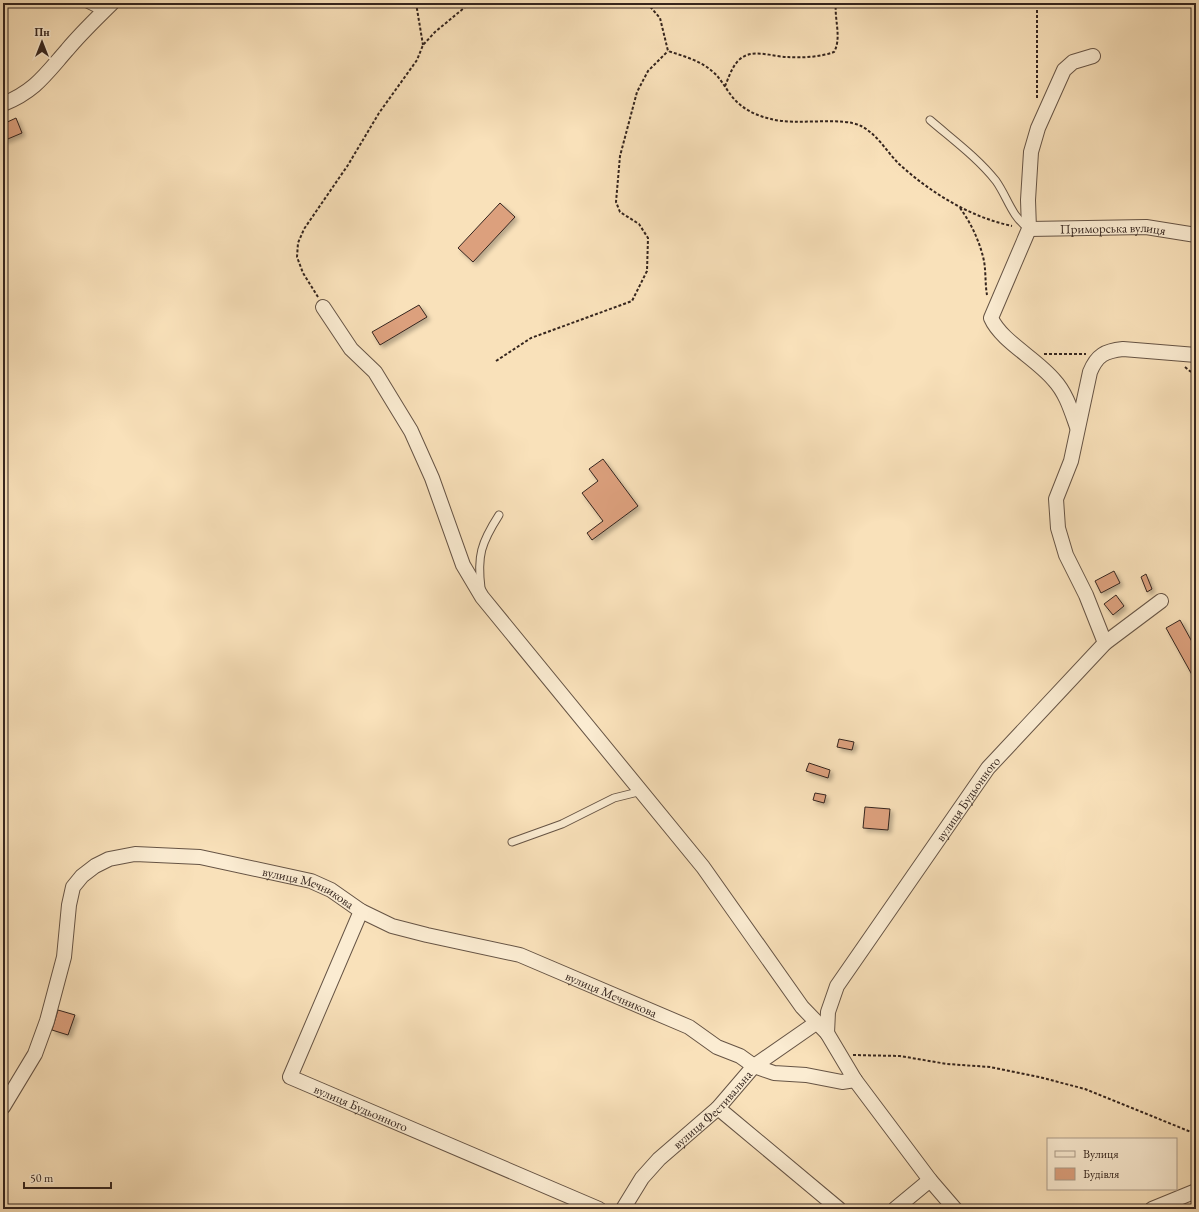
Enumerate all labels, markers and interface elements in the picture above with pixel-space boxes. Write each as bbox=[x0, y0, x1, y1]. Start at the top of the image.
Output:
north arrow bbox=[22, 22, 62, 62]
text: Пн bbox=[34, 25, 50, 39]
street label: Приморська вулиця bbox=[1060, 219, 1167, 239]
street label: вулиця Будьонного bbox=[932, 753, 1004, 845]
street label: вулиця Мечникова bbox=[261, 863, 358, 913]
street label: вулиця Мечникова bbox=[563, 967, 660, 1022]
street label: вулиця Фестивальна bbox=[669, 1066, 756, 1152]
street label: вулиця Будьонного bbox=[311, 1080, 411, 1135]
legend bbox=[1047, 1138, 1177, 1190]
text: Вулиця bbox=[1083, 1146, 1119, 1162]
scale bar bbox=[24, 1164, 111, 1190]
text: Будівля bbox=[1083, 1166, 1120, 1182]
text: 50 m bbox=[30, 1170, 54, 1186]

